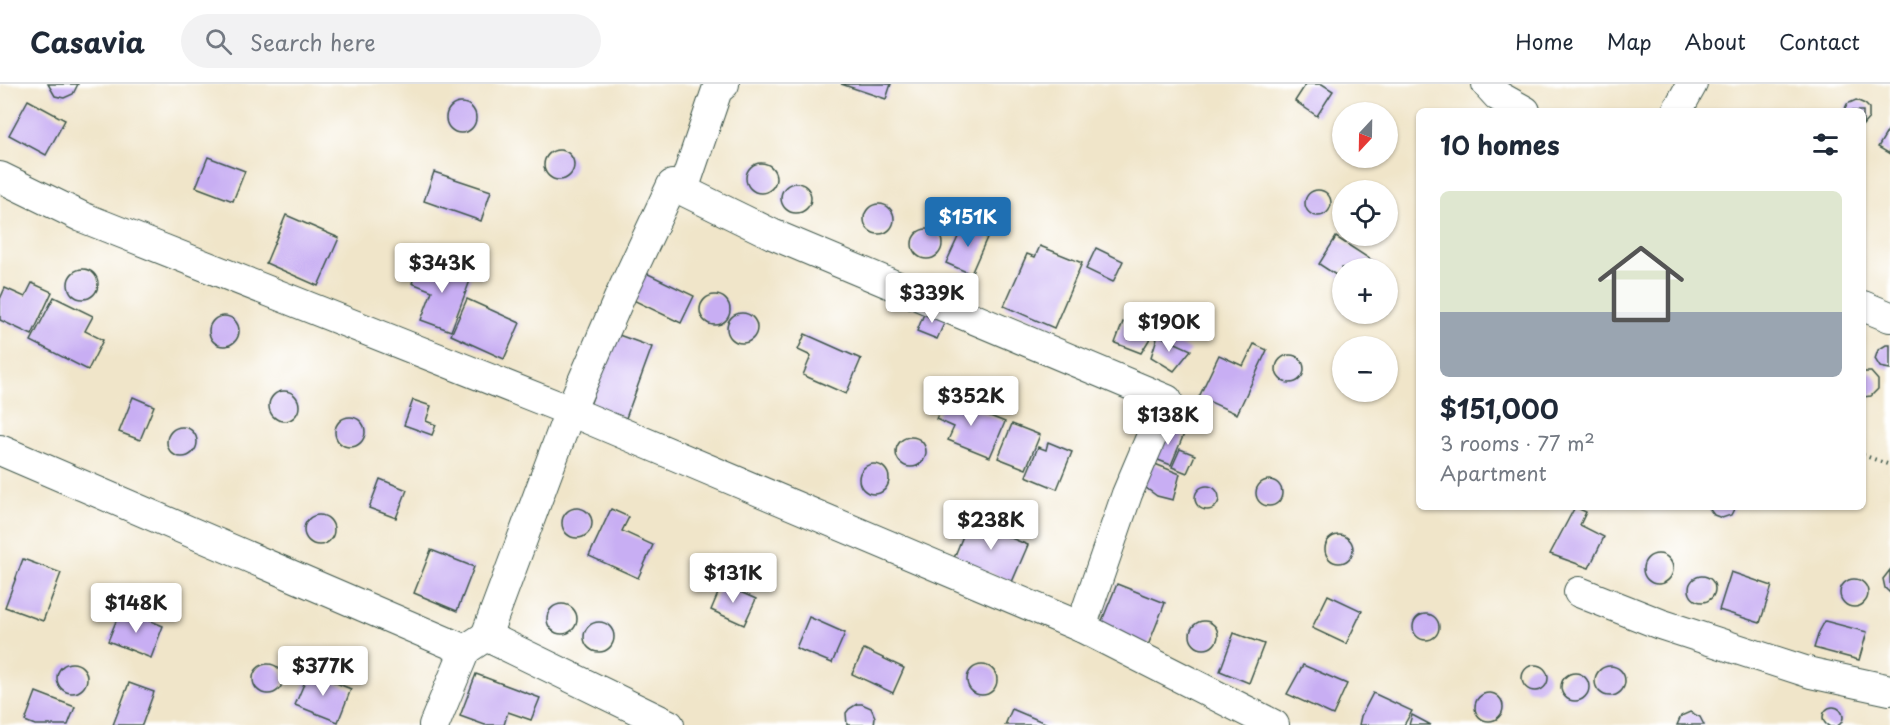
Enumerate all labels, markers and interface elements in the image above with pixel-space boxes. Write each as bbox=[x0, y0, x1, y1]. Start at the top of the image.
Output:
search box bbox=[181, 14, 601, 68]
text: Casavia bbox=[30, 20, 145, 63]
icon: search bbox=[202, 25, 235, 58]
text: Search here bbox=[250, 25, 376, 58]
text: Home bbox=[1515, 25, 1574, 57]
text: Map bbox=[1607, 25, 1652, 57]
text: About bbox=[1685, 25, 1746, 57]
text: Contact bbox=[1779, 25, 1860, 57]
north arrow bbox=[1332, 102, 1398, 168]
map controls bbox=[1332, 102, 1398, 402]
text: 10 homes bbox=[1440, 125, 1560, 164]
icon: filters bbox=[1809, 128, 1842, 161]
button: locate bbox=[1332, 180, 1398, 246]
pin: $151K bbox=[926, 197, 1010, 248]
text: $151K bbox=[939, 201, 997, 231]
icon: home bbox=[1587, 230, 1695, 338]
pin: $343K bbox=[400, 243, 484, 294]
text: $343K bbox=[409, 247, 475, 277]
button: + bbox=[1332, 258, 1398, 324]
pin: $339K bbox=[890, 273, 974, 324]
text: $339K bbox=[900, 277, 964, 307]
pin: $190K bbox=[1127, 302, 1211, 353]
text: $190K bbox=[1138, 306, 1200, 336]
button: − bbox=[1332, 336, 1398, 402]
pin: $352K bbox=[929, 376, 1013, 427]
text: $352K bbox=[937, 380, 1005, 410]
text: $151,000 bbox=[1440, 389, 1559, 428]
pin: $138K bbox=[1126, 395, 1210, 446]
text: $138K bbox=[1137, 399, 1199, 429]
text: 3 rooms · 77 m² bbox=[1440, 428, 1595, 458]
text: Apartment bbox=[1440, 458, 1547, 488]
pin: $238K bbox=[949, 500, 1033, 551]
text: $238K bbox=[957, 504, 1025, 534]
pin: $131K bbox=[691, 553, 775, 604]
text: $131K bbox=[704, 557, 762, 587]
pin: $148K bbox=[94, 583, 178, 634]
text: $148K bbox=[105, 587, 167, 617]
pin: $377K bbox=[281, 646, 365, 697]
text: $377K bbox=[292, 650, 354, 680]

